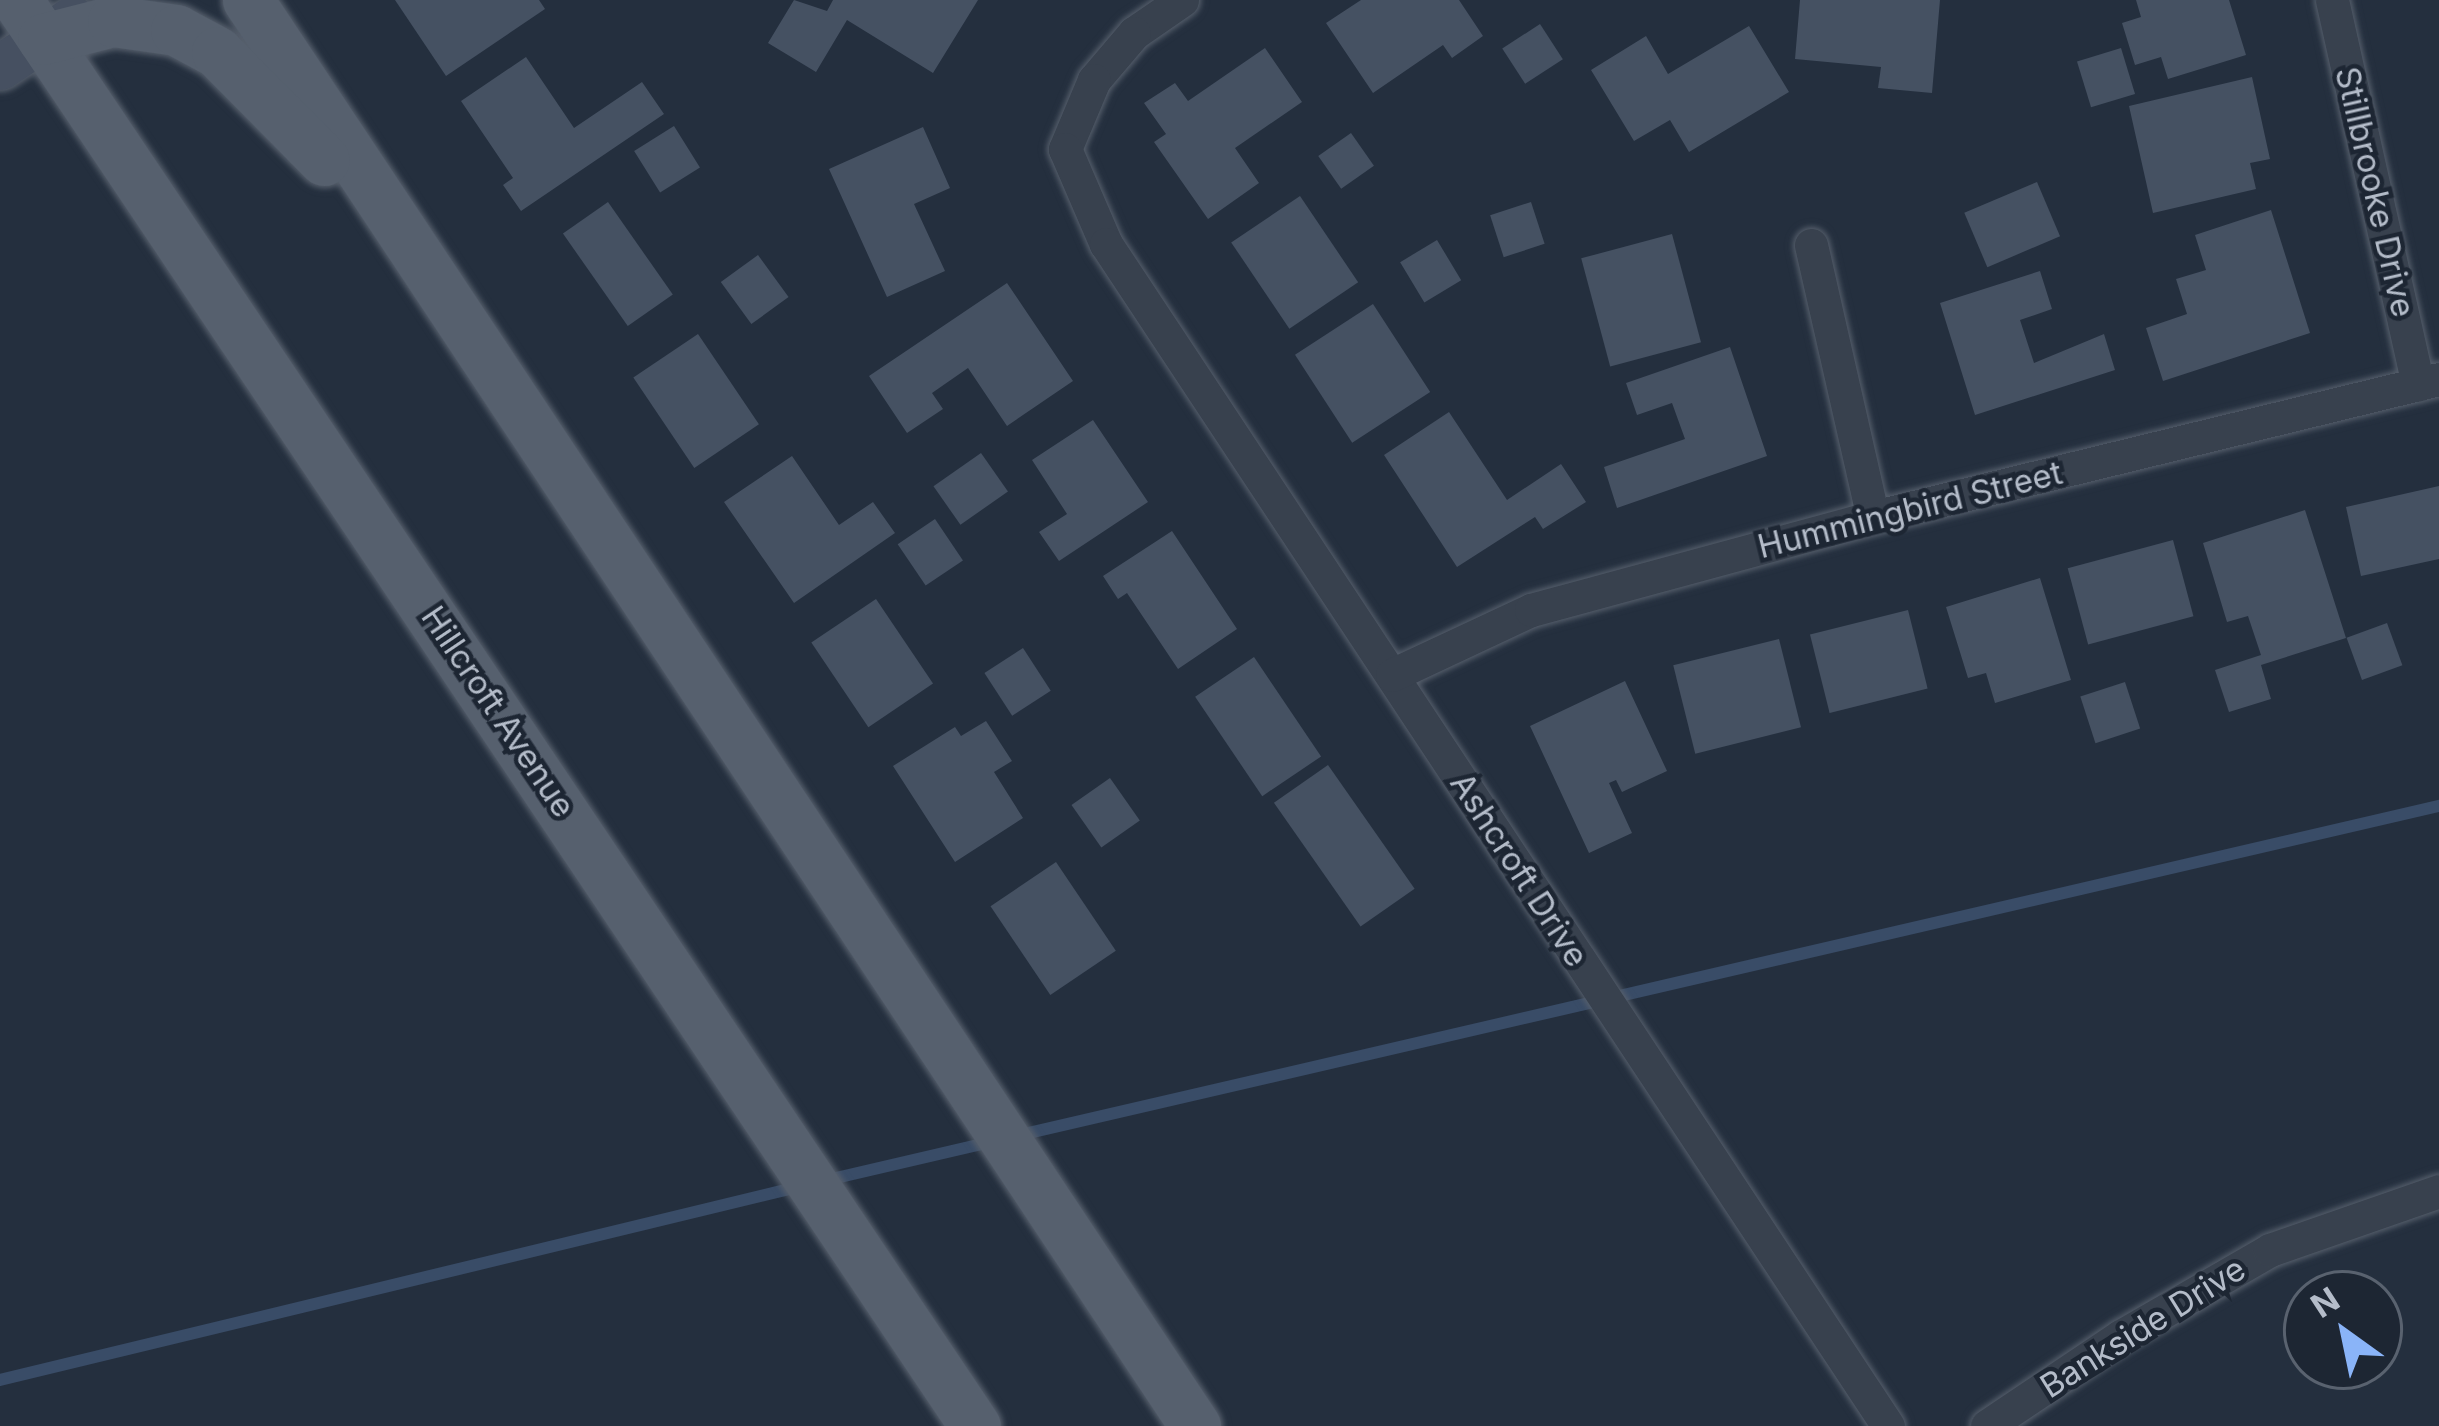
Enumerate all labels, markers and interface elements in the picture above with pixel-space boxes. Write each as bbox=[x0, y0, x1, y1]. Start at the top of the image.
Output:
street label: Stillbrooke Drive bbox=[2327, 63, 2423, 321]
street label: Hummingbird Street bbox=[1754, 453, 2066, 567]
street label: Hillcroft Avenue bbox=[413, 599, 583, 825]
street label: Ashcroft Drive bbox=[1442, 766, 1596, 974]
street label: Bankside Drive bbox=[2033, 1249, 2253, 1407]
north arrow bbox=[2283, 1270, 2403, 1390]
text: N bbox=[2304, 1279, 2346, 1326]

